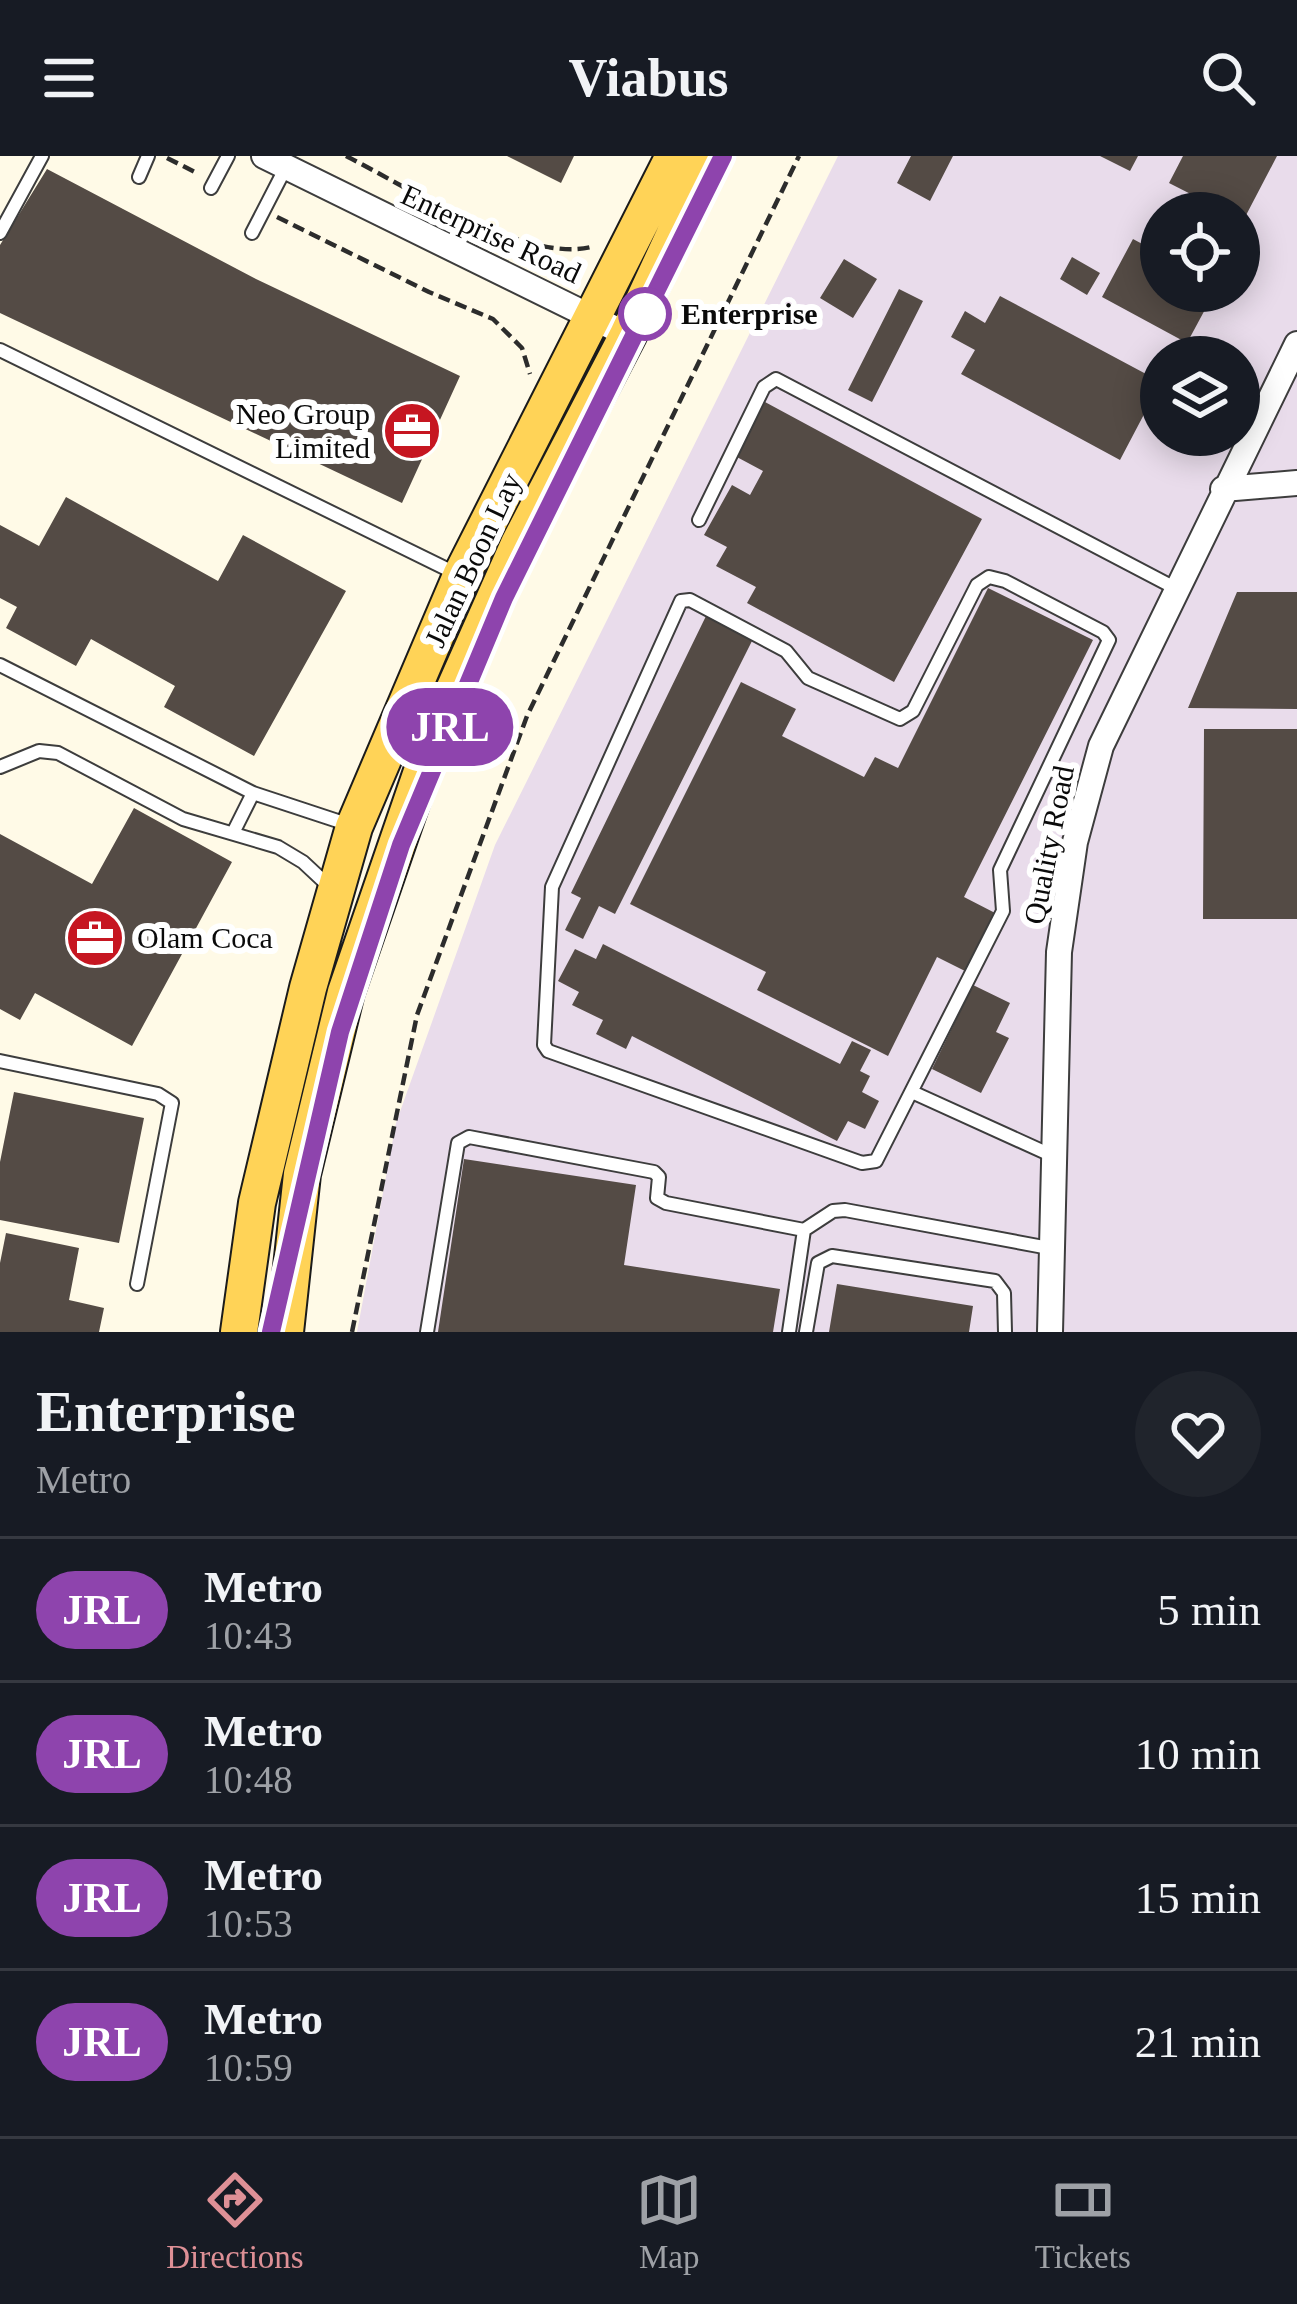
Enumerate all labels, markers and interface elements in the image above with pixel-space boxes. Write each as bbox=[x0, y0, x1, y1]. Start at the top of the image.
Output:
icon: menu bbox=[36, 45, 102, 111]
icon: search bbox=[1195, 45, 1261, 111]
text: Viabus bbox=[568, 48, 729, 108]
street label: Enterprise Road bbox=[396, 178, 586, 290]
map controls bbox=[1140, 192, 1260, 456]
button: locate bbox=[1140, 192, 1260, 312]
marker: Enterprise bbox=[620, 289, 670, 339]
place label: Enterprise bbox=[681, 297, 818, 330]
button: layers bbox=[1140, 336, 1260, 456]
place label: Neo Group Limited bbox=[236, 397, 370, 464]
office icon: Neo Group Limited bbox=[381, 400, 443, 462]
street label: Jalan Boon Lay bbox=[418, 467, 527, 652]
line badge: JRL bbox=[381, 688, 519, 766]
text: JRL bbox=[410, 704, 490, 750]
street label: Quality Road bbox=[1017, 763, 1080, 927]
office icon: Olam Coca bbox=[64, 907, 126, 969]
place label: Olam Coca bbox=[137, 921, 273, 954]
button: heart bbox=[1135, 1371, 1261, 1497]
text: Enterprise bbox=[36, 1380, 296, 1443]
text: Metro bbox=[36, 1458, 131, 1501]
text: Metro bbox=[204, 1562, 323, 1612]
text: 5 min bbox=[1157, 1585, 1261, 1635]
text: JRL bbox=[62, 1587, 142, 1633]
text: 10:43 bbox=[204, 1614, 293, 1657]
text: Metro bbox=[204, 1706, 323, 1756]
text: 10 min bbox=[1135, 1729, 1261, 1779]
text: JRL bbox=[62, 1731, 142, 1777]
text: 10:48 bbox=[204, 1758, 293, 1801]
text: Metro bbox=[204, 1850, 323, 1900]
text: 15 min bbox=[1135, 1873, 1261, 1923]
text: JRL bbox=[62, 1875, 142, 1921]
text: 10:53 bbox=[204, 1902, 293, 1945]
text: Metro bbox=[204, 1994, 323, 2044]
text: 21 min bbox=[1135, 2017, 1261, 2067]
text: JRL bbox=[62, 2019, 142, 2065]
text: 10:59 bbox=[204, 2046, 293, 2089]
tab: Directions bbox=[166, 2167, 304, 2276]
tab: Map bbox=[636, 2167, 702, 2276]
tab: Tickets bbox=[1035, 2167, 1131, 2276]

